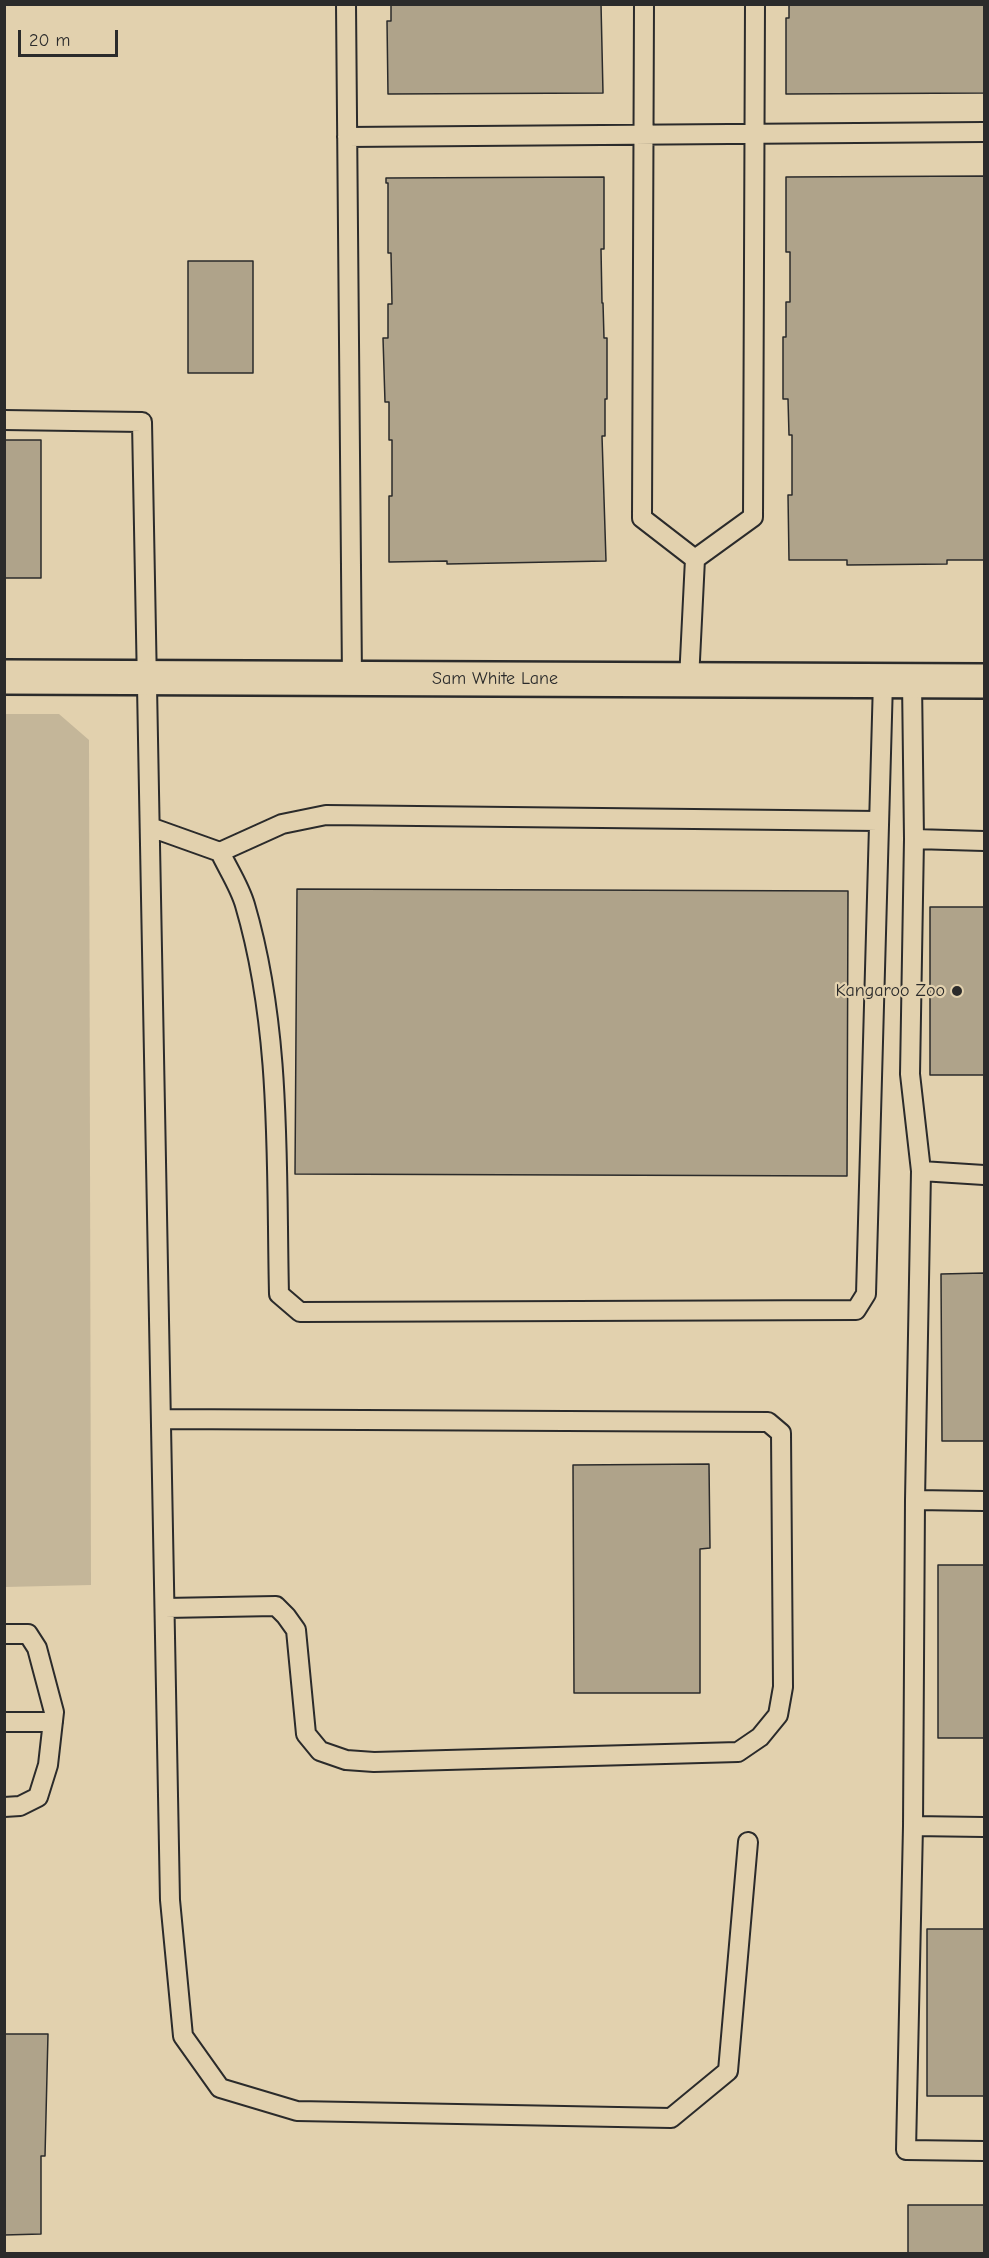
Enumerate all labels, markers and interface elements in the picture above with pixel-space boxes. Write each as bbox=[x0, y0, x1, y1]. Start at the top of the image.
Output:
scale bar bbox=[21, 18, 122, 56]
text: 20 m bbox=[29, 30, 70, 51]
street label: Sam White Lane bbox=[432, 668, 558, 690]
place label: Kangaroo Zoo bbox=[835, 980, 945, 1002]
marker: Kangaroo Zoo bbox=[950, 984, 964, 998]

